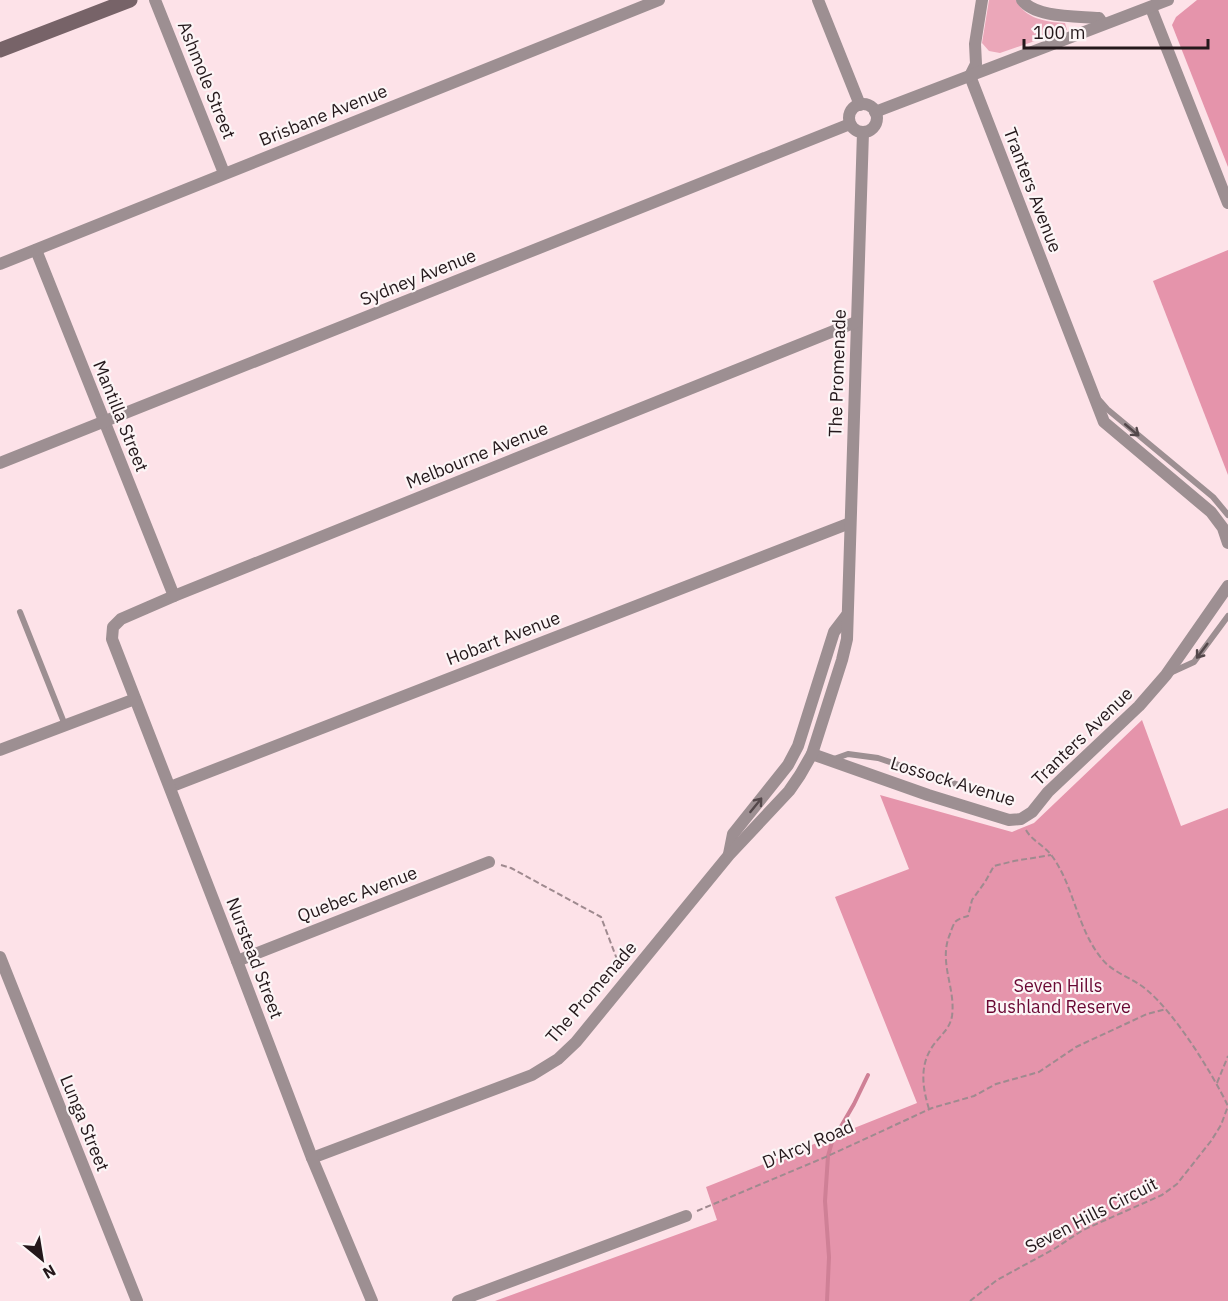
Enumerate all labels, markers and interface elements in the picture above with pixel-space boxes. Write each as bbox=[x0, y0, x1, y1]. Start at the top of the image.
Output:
scale bar bbox=[1024, 12, 1208, 50]
street label: Ashmole Street bbox=[173, 18, 241, 142]
text: 100 m bbox=[1033, 21, 1085, 44]
street label: Brisbane Avenue bbox=[256, 79, 391, 151]
street label: Tranters Avenue bbox=[999, 124, 1067, 256]
street label: Sydney Avenue bbox=[357, 243, 480, 311]
street label: The Promenade bbox=[823, 309, 851, 437]
street label: Mantilla Street bbox=[88, 357, 154, 475]
street label: Melbourne Avenue bbox=[403, 416, 552, 494]
one-way arrow bbox=[1124, 423, 1139, 437]
street label: Hobart Avenue bbox=[443, 606, 563, 670]
one-way arrow bbox=[1195, 643, 1208, 659]
street label: Tranters Avenue bbox=[1027, 682, 1137, 790]
street label: Lossock Avenue bbox=[888, 751, 1018, 811]
one-way arrow bbox=[750, 797, 763, 813]
street label: Quebec Avenue bbox=[294, 861, 420, 927]
street label: Nurstead Street bbox=[221, 894, 289, 1022]
street label: The Promenade bbox=[540, 936, 642, 1048]
park label: Seven Hills Bushland Reserve bbox=[985, 974, 1131, 1018]
street label: Lunga Street bbox=[55, 1071, 115, 1175]
street label: D'Arcy Road bbox=[759, 1114, 857, 1174]
street label: Seven Hills Circuit bbox=[1021, 1172, 1161, 1258]
north arrow bbox=[12, 1229, 72, 1289]
text: N bbox=[39, 1260, 60, 1284]

